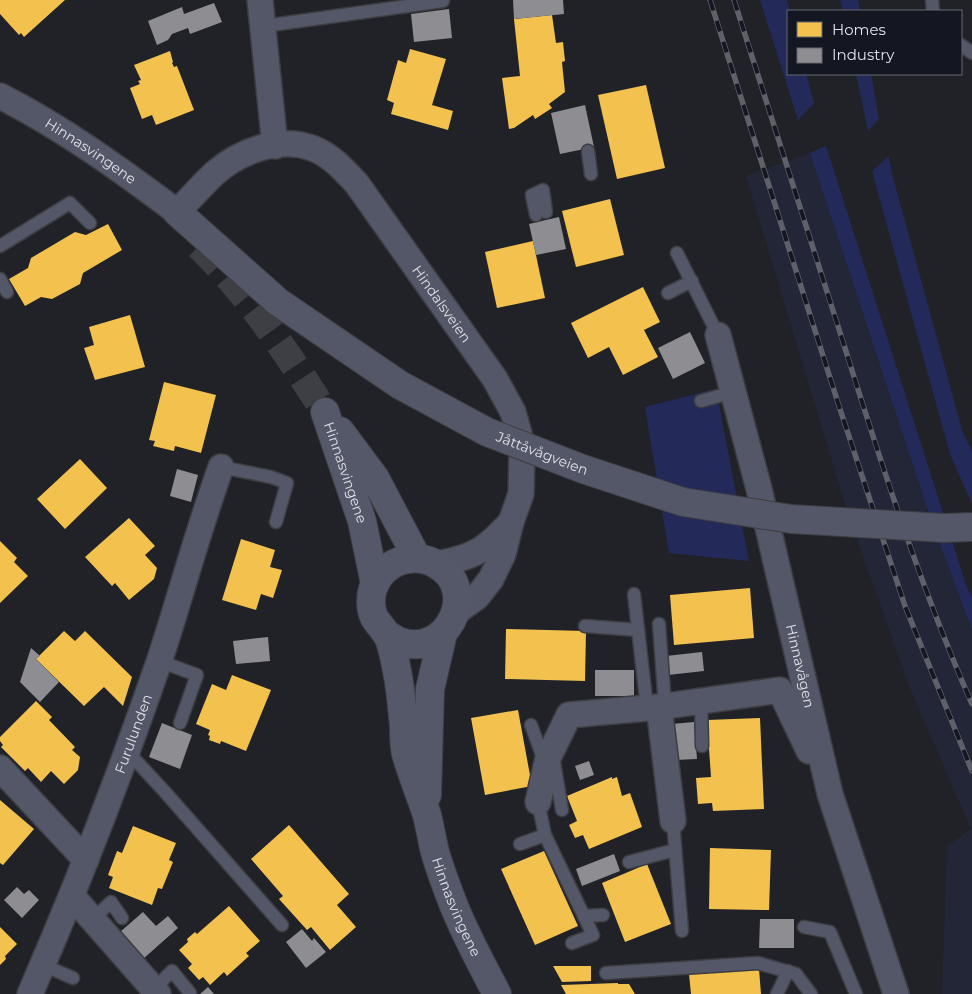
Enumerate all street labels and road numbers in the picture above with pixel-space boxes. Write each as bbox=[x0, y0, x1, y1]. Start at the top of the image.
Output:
street label: Hinnasvingene bbox=[42, 114, 140, 188]
street label: Hindalsveien bbox=[408, 262, 475, 346]
street label: Hinnasvingene bbox=[320, 420, 371, 526]
street label: Jåttåvågveien bbox=[493, 427, 590, 479]
street label: Hinnavågen bbox=[782, 622, 819, 710]
street label: Furulunden bbox=[111, 692, 156, 776]
street label: Hinnasvingene bbox=[428, 855, 485, 960]

